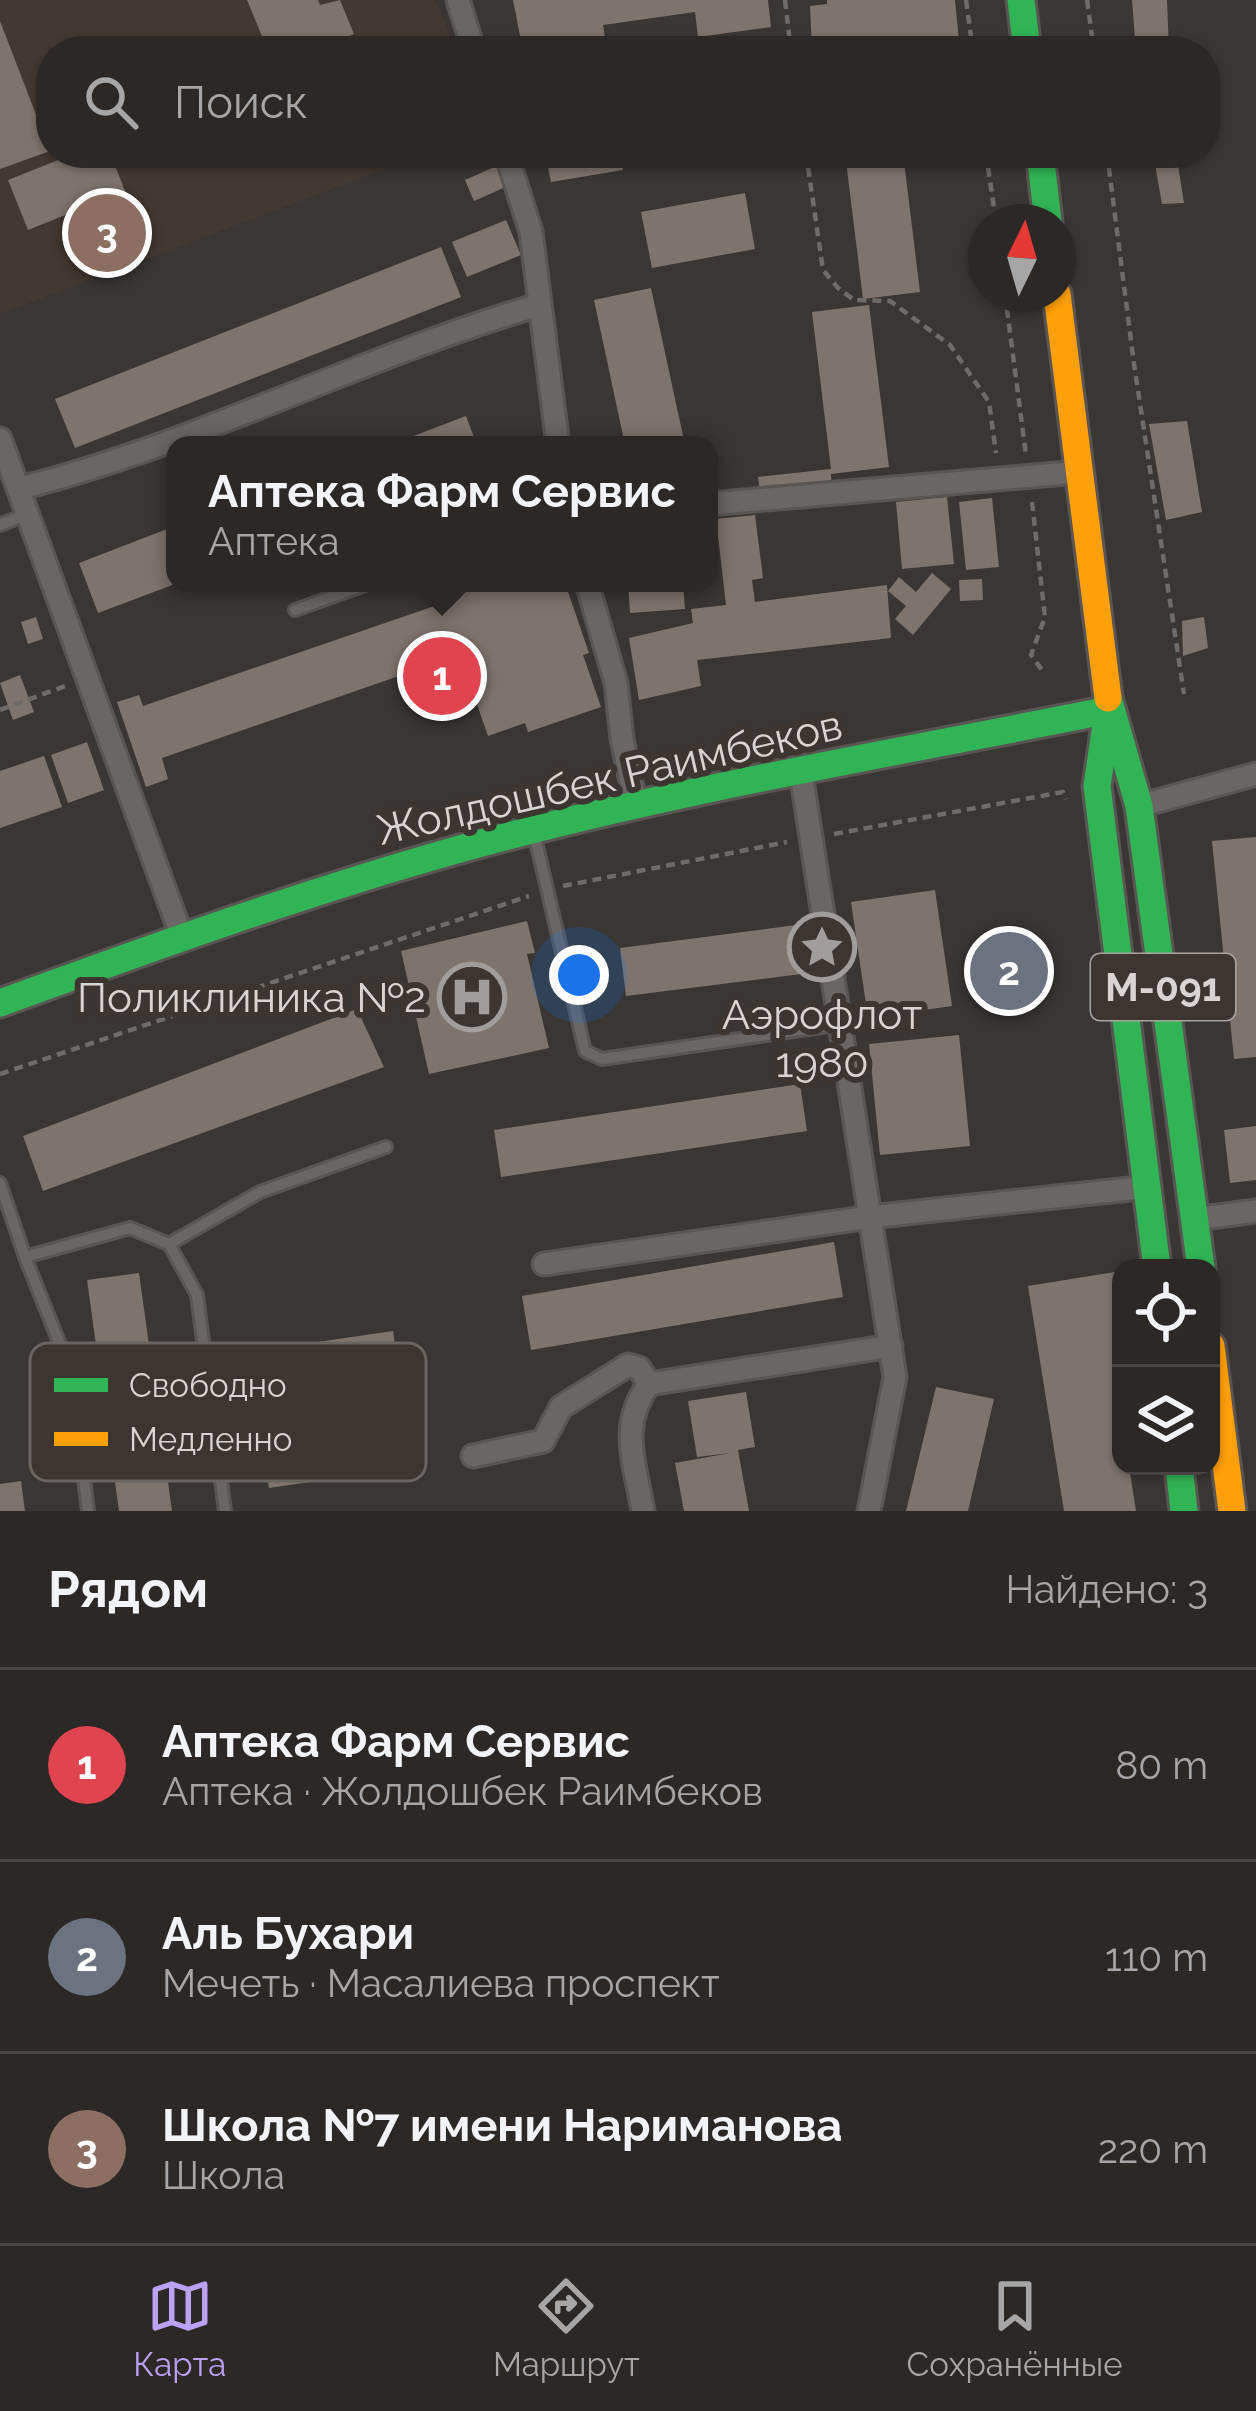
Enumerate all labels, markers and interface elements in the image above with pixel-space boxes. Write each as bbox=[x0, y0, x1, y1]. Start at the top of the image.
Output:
search box bbox=[36, 36, 1220, 168]
icon: search bbox=[78, 69, 144, 135]
text: Поиск bbox=[174, 76, 308, 129]
pin: 3 bbox=[68, 188, 146, 278]
north arrow bbox=[968, 204, 1076, 312]
popup bbox=[166, 436, 718, 592]
text: Аптека Фарм Сервис bbox=[208, 465, 676, 518]
text: Аптека bbox=[208, 518, 340, 564]
pin: 1 bbox=[403, 631, 481, 721]
street label: Жолдошбек Раимбеков bbox=[372, 700, 847, 855]
place icon: Аэрофлот 1980 bbox=[787, 912, 857, 982]
pin: 2 bbox=[970, 926, 1048, 1016]
your location bbox=[549, 945, 609, 1005]
road number: М-091 bbox=[1091, 954, 1235, 1020]
hospital icon: Поликлиника №2 bbox=[437, 962, 507, 1032]
place label: Поликлиника №2 bbox=[77, 973, 426, 1022]
place label: Аэрофлот 1980 bbox=[722, 990, 922, 1087]
map controls bbox=[1112, 1259, 1220, 1475]
button: locate bbox=[1112, 1259, 1220, 1367]
legend bbox=[30, 1343, 426, 1481]
text: Свободно bbox=[129, 1366, 287, 1405]
button: layers bbox=[1112, 1367, 1220, 1475]
text: Медленно bbox=[129, 1420, 292, 1459]
text: Рядом bbox=[48, 1559, 208, 1619]
text: Найдено: 3 bbox=[1005, 1566, 1208, 1612]
text: Аптека Фарм Сервис bbox=[162, 1715, 630, 1768]
text: 1 bbox=[77, 1742, 97, 1788]
text: 80 m bbox=[1115, 1742, 1208, 1788]
text: Аптека · Жолдошбек Раимбеков bbox=[162, 1768, 763, 1814]
text: Аль Бухари bbox=[162, 1907, 414, 1960]
text: 2 bbox=[76, 1934, 98, 1980]
text: 110 m bbox=[1105, 1934, 1208, 1980]
text: Мечеть · Масалиева проспект bbox=[162, 1960, 720, 2006]
text: Школа №7 имени Нариманова bbox=[162, 2099, 842, 2152]
text: 3 bbox=[76, 2126, 98, 2172]
text: 220 m bbox=[1098, 2126, 1208, 2172]
text: Школа bbox=[162, 2152, 285, 2198]
tab: Карта bbox=[133, 2273, 226, 2384]
tab: Маршрут bbox=[493, 2273, 640, 2384]
tab: Сохранённые bbox=[907, 2273, 1123, 2384]

